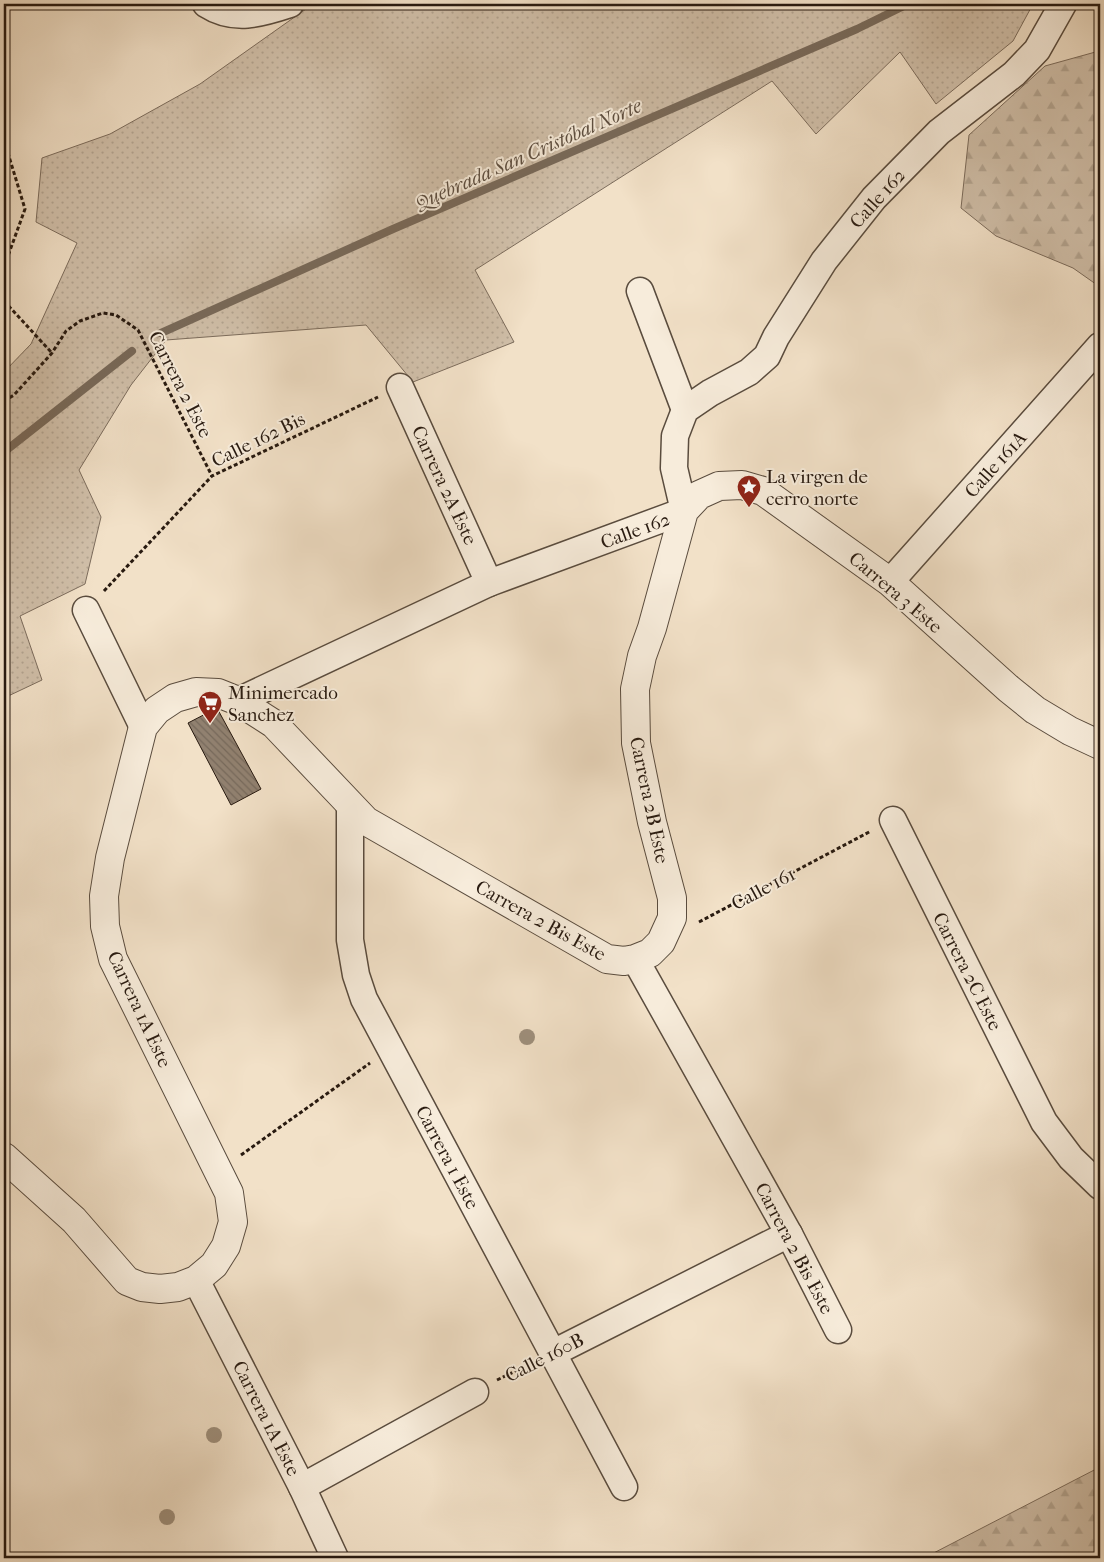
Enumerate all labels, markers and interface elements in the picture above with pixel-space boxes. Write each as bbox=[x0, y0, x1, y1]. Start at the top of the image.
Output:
water label: Quebrada San Cristóbal Norte bbox=[411, 94, 646, 216]
street label: Calle 162 bbox=[845, 164, 910, 233]
street label: Carrera 2 Este bbox=[144, 328, 216, 441]
street label: Calle 162 Bis bbox=[208, 408, 309, 472]
street label: Carrera 2A Este bbox=[407, 422, 481, 548]
street label: Calle 161A bbox=[960, 427, 1032, 502]
place label: La virgen de cerro norte bbox=[766, 466, 868, 510]
place icon: La virgen de cerro norte bbox=[736, 474, 762, 508]
street label: Calle 162 bbox=[598, 508, 673, 554]
street label: Carrera 3 Este bbox=[844, 547, 946, 638]
place label: Minimercado Sanchez bbox=[228, 682, 338, 726]
supermarket icon: Minimercado Sanchez bbox=[197, 690, 223, 724]
street label: Carrera 2B Este bbox=[625, 735, 673, 866]
street label: Calle 161 bbox=[728, 863, 799, 915]
street label: Carrera 2 Bis Este bbox=[471, 876, 610, 966]
street label: Carrera 2C Este bbox=[928, 909, 1006, 1034]
street label: Carrera 1A Este bbox=[103, 948, 176, 1071]
street label: Carrera 1 Este bbox=[411, 1102, 484, 1213]
street label: Carrera 2 Bis Este bbox=[750, 1179, 838, 1318]
street label: Calle 160B bbox=[501, 1329, 587, 1387]
street label: Carrera 1A Este bbox=[228, 1357, 304, 1480]

